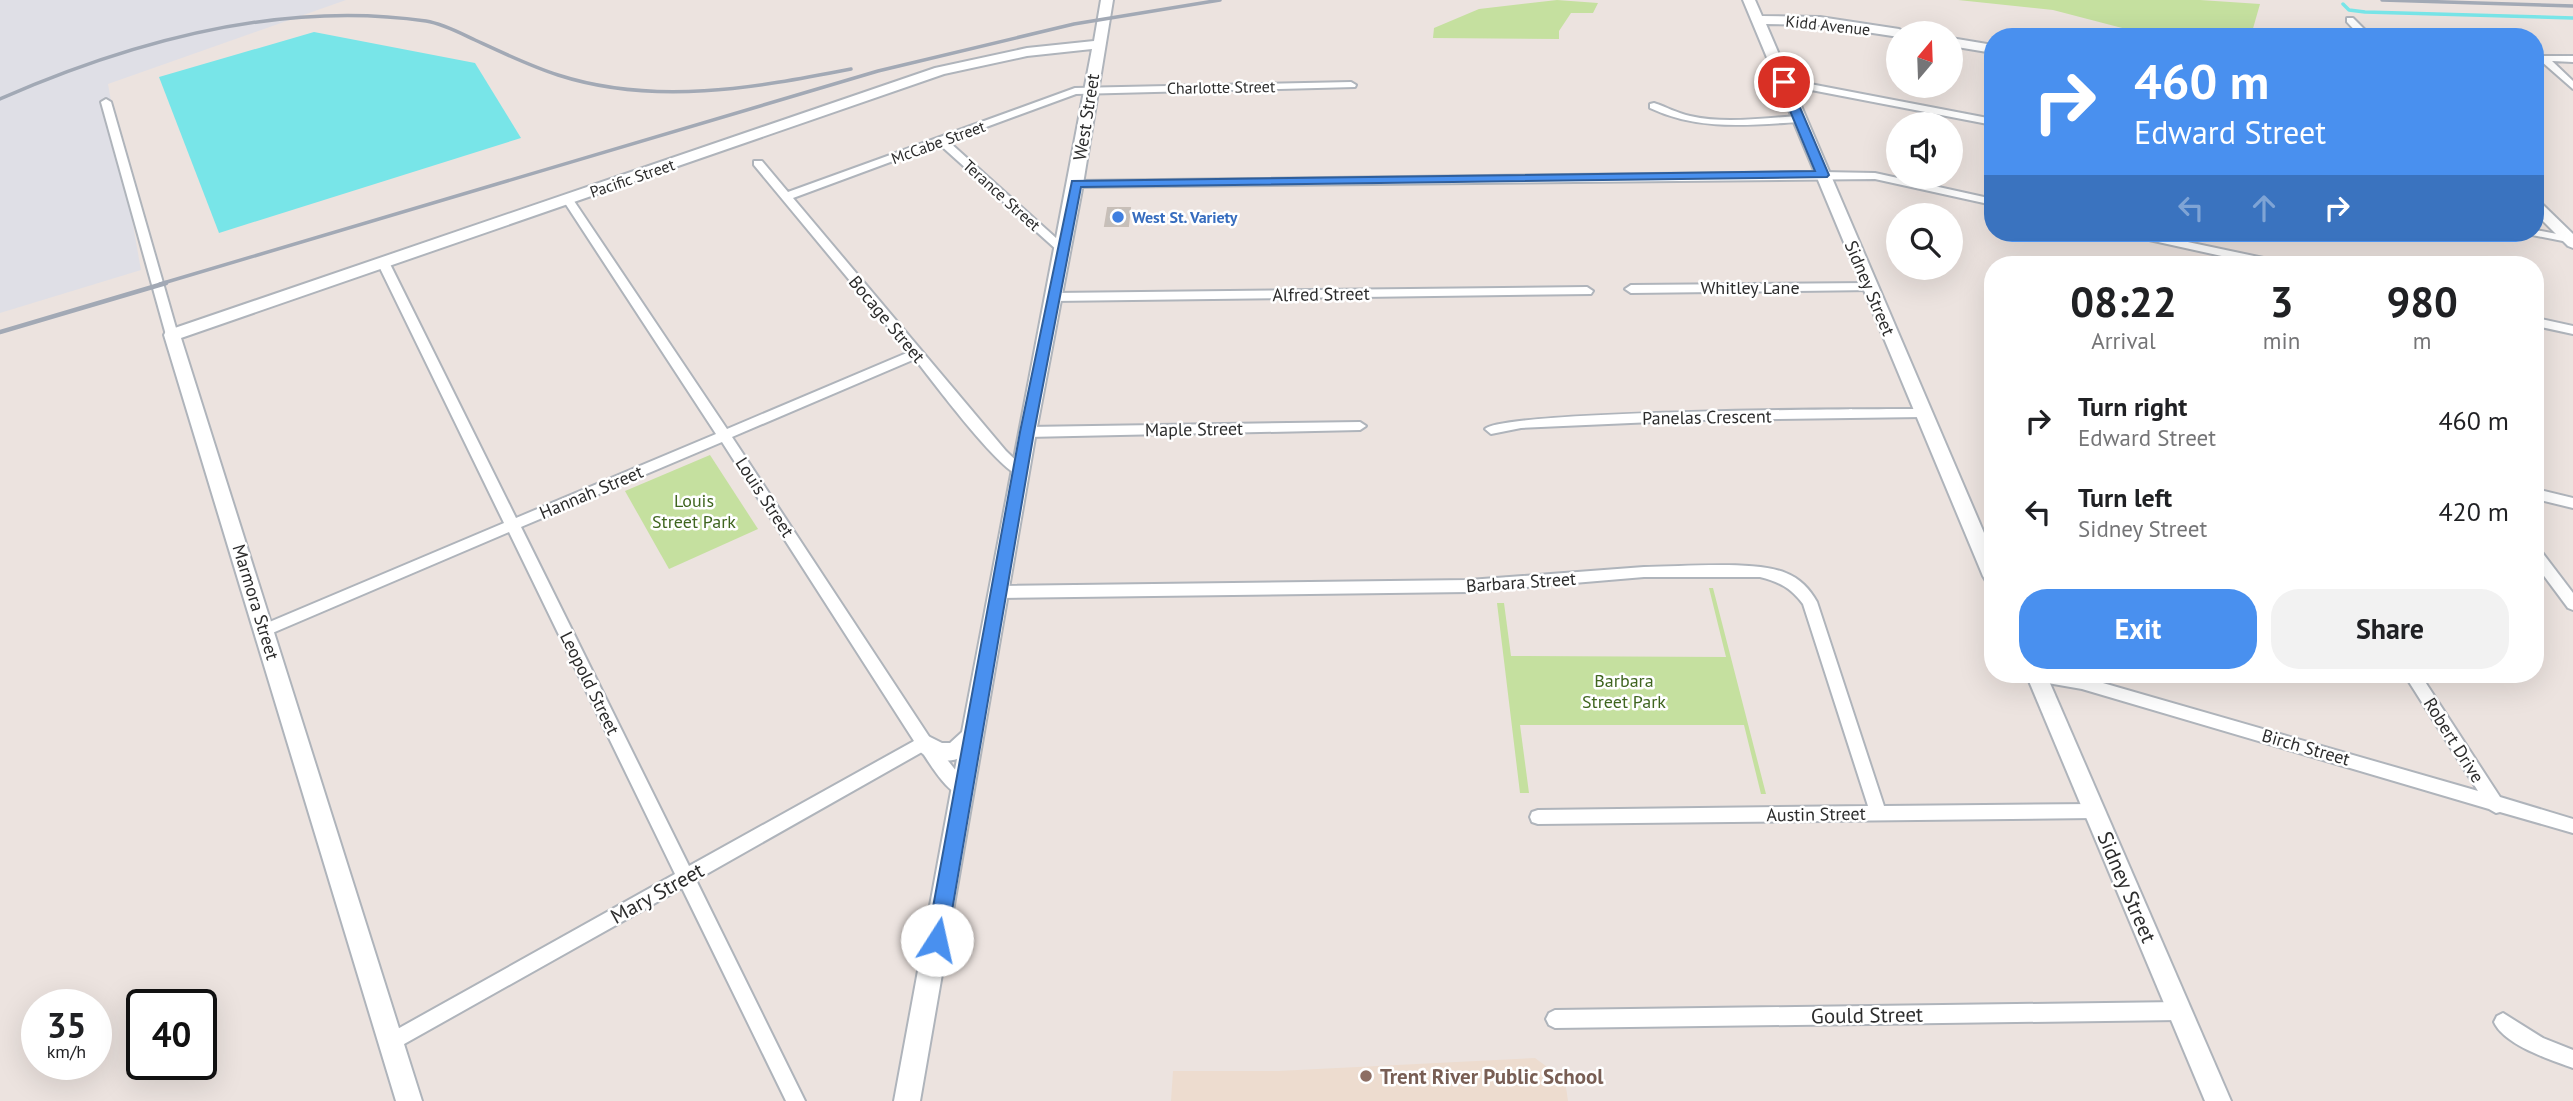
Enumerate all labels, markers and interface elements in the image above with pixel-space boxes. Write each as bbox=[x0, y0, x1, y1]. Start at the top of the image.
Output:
street label: Kidd Avenue bbox=[1785, 11, 1871, 39]
north arrow bbox=[1886, 21, 1964, 98]
map controls bbox=[1886, 21, 1963, 280]
text: 460 m bbox=[2134, 49, 2269, 113]
pin bbox=[1754, 52, 1814, 112]
icon: right bbox=[2019, 56, 2110, 147]
icon: arrive bbox=[1765, 63, 1803, 101]
street label: West Street bbox=[1068, 72, 1104, 162]
street label: Charlotte Street bbox=[1167, 76, 1276, 98]
text: Edward Street bbox=[2134, 111, 2326, 153]
button: sound bbox=[1886, 112, 1963, 189]
street label: McCabe Street bbox=[888, 116, 988, 168]
street label: Pacific Street bbox=[587, 154, 678, 202]
street label: Terance Street bbox=[959, 155, 1045, 235]
icon: left bbox=[2172, 189, 2210, 227]
icon: ahead bbox=[2245, 189, 2283, 227]
icon: right bbox=[2318, 189, 2356, 227]
button: search bbox=[1886, 203, 1963, 280]
place label: West St. Variety bbox=[1132, 207, 1238, 227]
marker: West St. Variety bbox=[1110, 209, 1126, 225]
street label: Sidney Street bbox=[1840, 237, 1900, 339]
street label: Bocage Street bbox=[844, 271, 930, 367]
text: 08:22 bbox=[2070, 274, 2177, 329]
text: 3 bbox=[2270, 274, 2293, 329]
text: 980 bbox=[2386, 274, 2458, 329]
street label: Whitley Lane bbox=[1700, 276, 1800, 299]
street label: Alfred Street bbox=[1272, 282, 1370, 306]
text: Arrival bbox=[2091, 326, 2156, 355]
text: min bbox=[2263, 326, 2300, 355]
text: m bbox=[2413, 326, 2431, 355]
text: Turn right bbox=[2078, 390, 2187, 423]
icon: right bbox=[2019, 402, 2057, 440]
street label: Panelas Crescent bbox=[1642, 404, 1772, 430]
text: 460 m bbox=[2438, 404, 2509, 437]
street label: Maple Street bbox=[1145, 417, 1243, 441]
text: Edward Street bbox=[2078, 423, 2216, 452]
street label: Louis Street bbox=[731, 453, 799, 541]
street label: Hannah Street bbox=[536, 460, 646, 524]
text: Turn left bbox=[2078, 481, 2172, 514]
park label: Louis Street Park bbox=[652, 489, 736, 533]
icon: left bbox=[2019, 493, 2057, 531]
text: 420 m bbox=[2438, 495, 2509, 528]
text: Sidney Street bbox=[2078, 514, 2207, 543]
street label: Marmora Street bbox=[228, 542, 284, 662]
street label: Barbara Street bbox=[1465, 567, 1577, 597]
button: Exit bbox=[2019, 589, 2257, 669]
button: Share bbox=[2271, 589, 2509, 669]
street label: Leopold Street bbox=[555, 628, 625, 738]
park label: Barbara Street Park bbox=[1582, 669, 1666, 713]
street label: Robert Drive bbox=[2419, 693, 2489, 787]
street label: Birch Street bbox=[2259, 724, 2353, 770]
street label: Austin Street bbox=[1766, 802, 1866, 826]
street label: Sidney Street bbox=[2092, 827, 2162, 947]
street label: Mary Street bbox=[606, 856, 708, 930]
position arrow bbox=[900, 903, 974, 977]
speed limit sign: 40 bbox=[126, 989, 217, 1080]
street label: Gould Street bbox=[1811, 1001, 1923, 1029]
text: 35 bbox=[47, 1002, 86, 1048]
text: km/h bbox=[47, 1040, 86, 1063]
place label: Trent River Public School bbox=[1380, 1063, 1604, 1090]
marker: Trent River Public School bbox=[1358, 1068, 1374, 1084]

